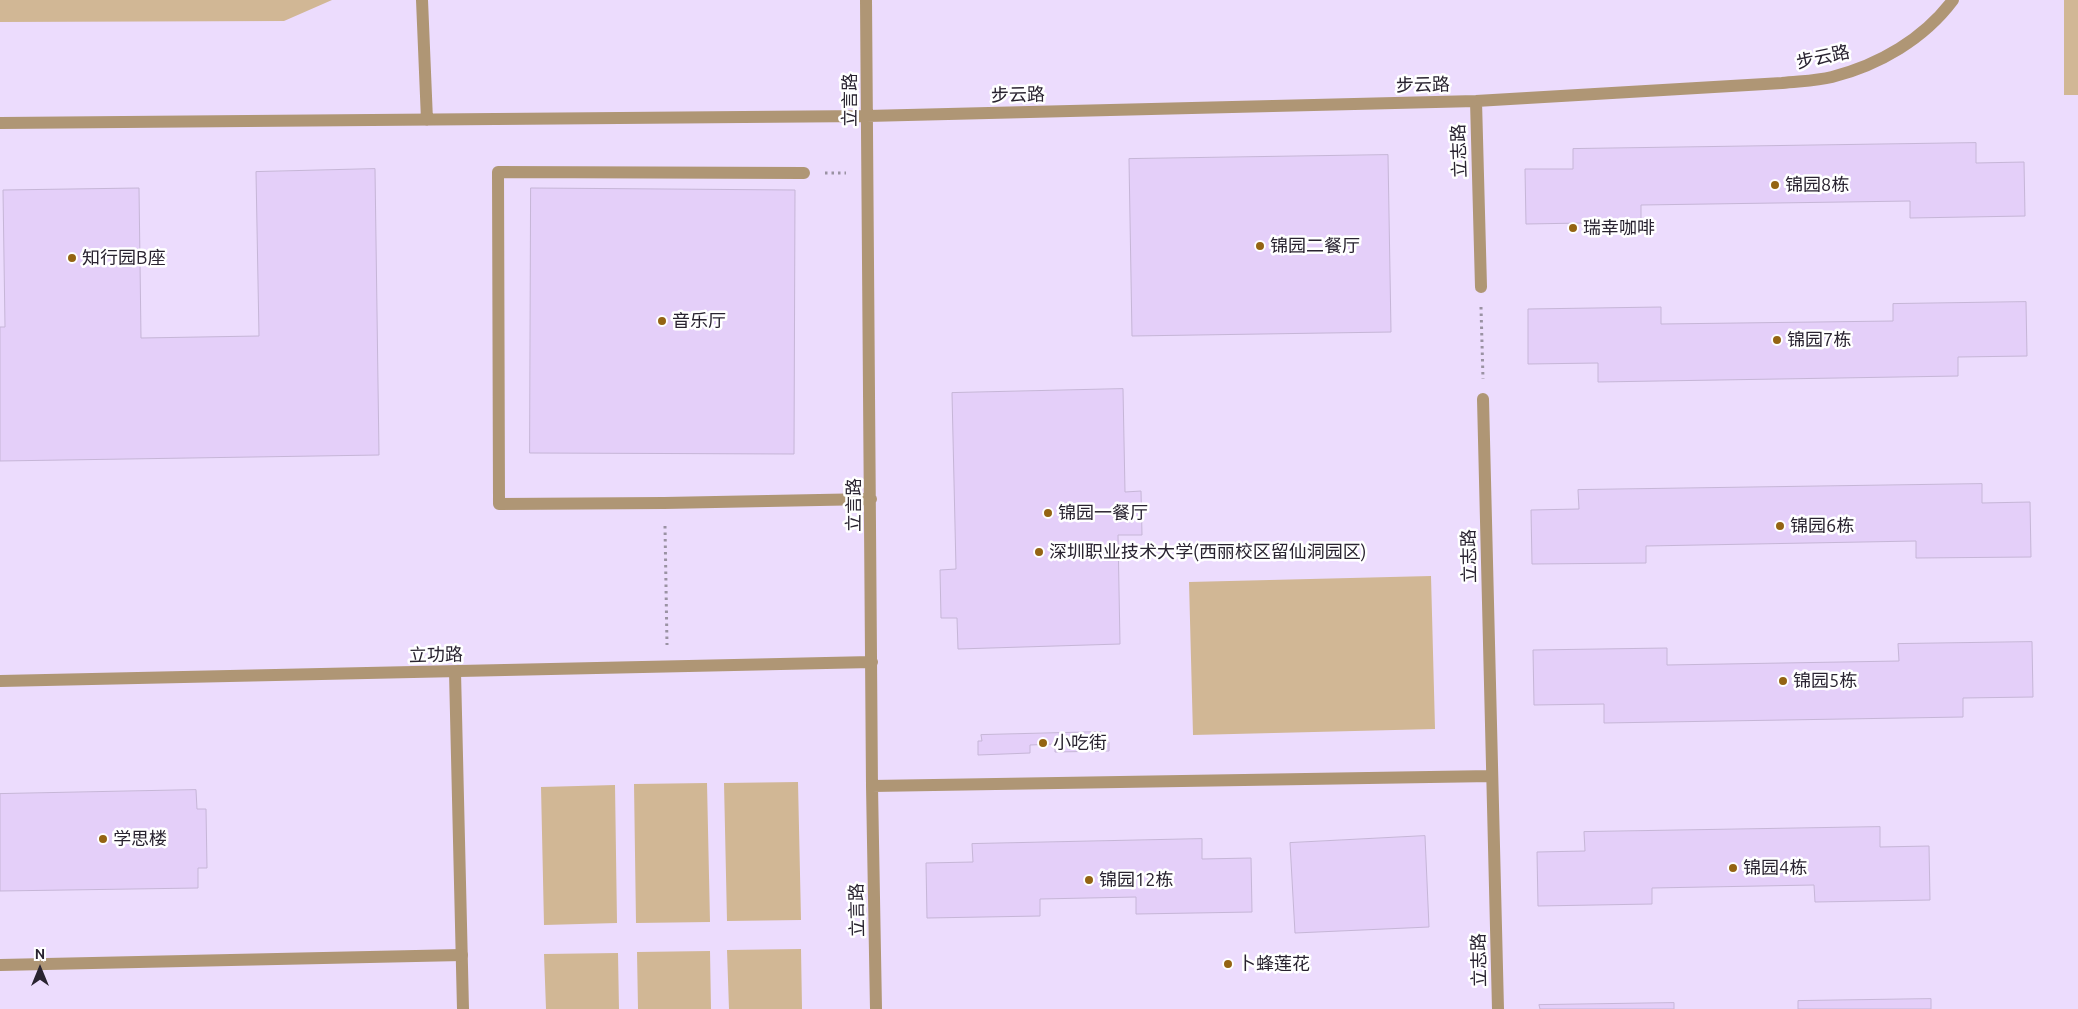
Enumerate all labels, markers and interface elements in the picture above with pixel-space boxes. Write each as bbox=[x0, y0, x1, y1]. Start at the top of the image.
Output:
street label: 步云路 bbox=[1794, 41, 1852, 73]
street label: 立言路 bbox=[839, 73, 861, 127]
street label: 步云路 bbox=[1396, 74, 1450, 96]
street label: 步云路 bbox=[991, 84, 1045, 106]
street label: 立志路 bbox=[1447, 124, 1471, 178]
place label: 锦园8栋 bbox=[1785, 174, 1849, 196]
marker: 锦园8栋 bbox=[1769, 179, 1781, 191]
place label: 瑞幸咖啡 bbox=[1583, 217, 1655, 239]
marker: 瑞幸咖啡 bbox=[1567, 222, 1579, 234]
place label: 锦园二餐厅 bbox=[1270, 235, 1360, 257]
marker: 锦园二餐厅 bbox=[1254, 240, 1266, 252]
place label: 知行园B座 bbox=[82, 247, 165, 269]
marker: 知行园B座 bbox=[66, 252, 78, 264]
place label: 音乐厅 bbox=[672, 310, 726, 332]
marker: 音乐厅 bbox=[656, 315, 668, 327]
place label: 锦园7栋 bbox=[1787, 329, 1851, 351]
marker: 锦园7栋 bbox=[1771, 334, 1783, 346]
street label: 立言路 bbox=[843, 478, 865, 532]
place label: 锦园一餐厅 bbox=[1058, 502, 1148, 524]
marker: 锦园一餐厅 bbox=[1042, 507, 1054, 519]
place label: 锦园6栋 bbox=[1790, 515, 1854, 537]
marker: 锦园6栋 bbox=[1774, 520, 1786, 532]
street label: 立志路 bbox=[1458, 529, 1480, 583]
place label: 深圳职业技术大学(西丽校区留仙洞园区) bbox=[1049, 541, 1366, 563]
marker: 深圳职业技术大学(西丽校区留仙洞园区) bbox=[1033, 546, 1045, 558]
street label: 立功路 bbox=[409, 644, 463, 666]
place label: 锦园5栋 bbox=[1793, 670, 1857, 692]
marker: 锦园5栋 bbox=[1777, 675, 1789, 687]
place label: 小吃街 bbox=[1053, 732, 1107, 754]
marker: 小吃街 bbox=[1037, 737, 1049, 749]
place label: 学思楼 bbox=[113, 828, 167, 850]
marker: 学思楼 bbox=[97, 833, 109, 845]
place label: 锦园4栋 bbox=[1743, 857, 1807, 879]
marker: 锦园4栋 bbox=[1727, 862, 1739, 874]
place label: 锦园12栋 bbox=[1099, 869, 1173, 891]
marker: 锦园12栋 bbox=[1083, 874, 1095, 886]
street label: 立言路 bbox=[846, 883, 868, 937]
street label: 立志路 bbox=[1468, 933, 1490, 987]
north arrow bbox=[15, 944, 65, 994]
text: N bbox=[35, 946, 45, 962]
place label: 卜蜂莲花 bbox=[1238, 953, 1310, 975]
marker: 卜蜂莲花 bbox=[1222, 958, 1234, 970]

